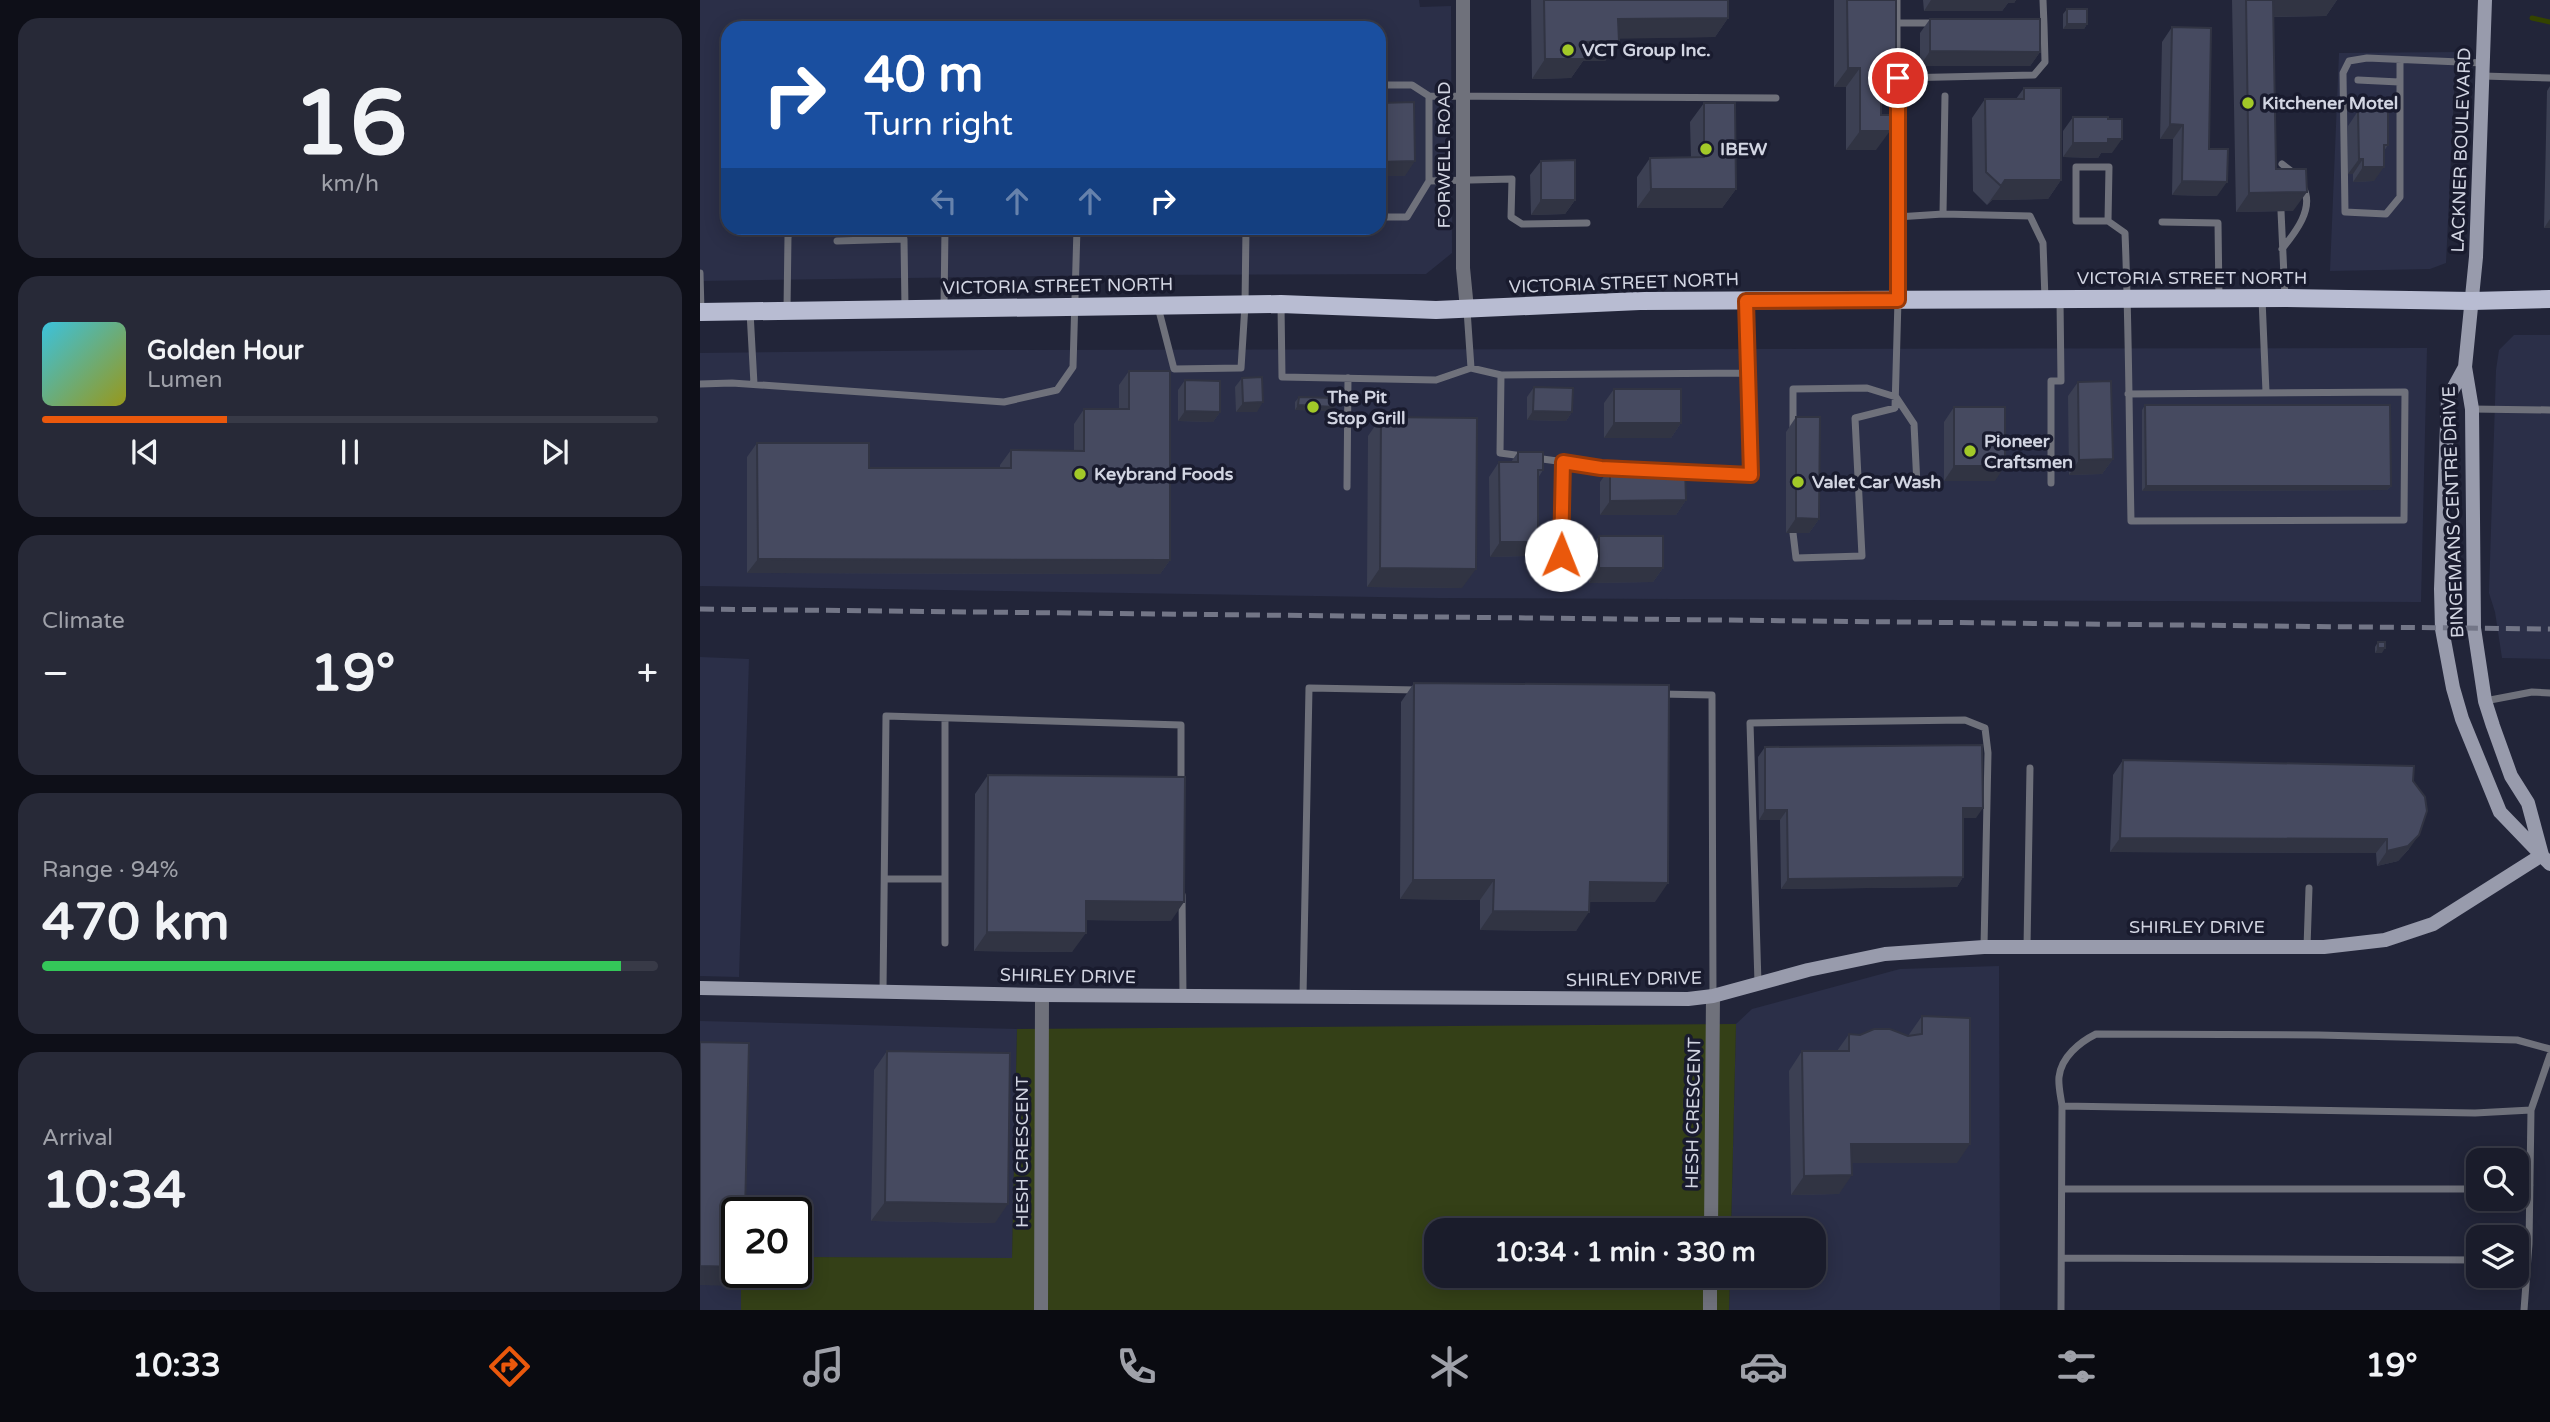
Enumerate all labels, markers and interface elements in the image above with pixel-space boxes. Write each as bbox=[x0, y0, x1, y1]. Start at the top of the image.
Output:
place label: VCT Group Inc. bbox=[1582, 39, 1711, 61]
marker: VCT Group Inc. bbox=[1560, 42, 1576, 58]
text: 40 m bbox=[864, 46, 983, 105]
street label: LACKNER BOULEVARD bbox=[2446, 47, 2476, 253]
pin bbox=[1868, 48, 1928, 108]
icon: right bbox=[749, 49, 840, 140]
icon: arrive bbox=[1879, 59, 1917, 97]
text: 16 bbox=[293, 69, 407, 179]
street label: FORWELL ROAD bbox=[1433, 81, 1455, 229]
place label: Kitchener Motel bbox=[2262, 92, 2398, 114]
marker: Kitchener Motel bbox=[2240, 95, 2256, 111]
text: Turn right bbox=[864, 106, 1013, 144]
place label: IBEW bbox=[1720, 138, 1768, 160]
marker: IBEW bbox=[1698, 141, 1714, 157]
text: km/h bbox=[321, 170, 379, 198]
icon: left bbox=[925, 182, 963, 220]
icon: ahead bbox=[998, 182, 1036, 220]
icon: ahead bbox=[1071, 182, 1109, 220]
icon: right bbox=[1144, 182, 1182, 220]
street label: VICTORIA STREET NORTH bbox=[2077, 267, 2307, 289]
street label: VICTORIA STREET NORTH bbox=[1508, 268, 1740, 298]
street label: VICTORIA STREET NORTH bbox=[943, 273, 1173, 299]
text: Golden Hour bbox=[147, 335, 304, 366]
text: Lumen bbox=[147, 366, 222, 394]
place label: The Pit Stop Grill bbox=[1326, 386, 1405, 429]
street label: BINGEMANS CENTRE DRIVE bbox=[2438, 386, 2468, 638]
marker: The Pit Stop Grill bbox=[1305, 399, 1321, 415]
place label: Pioneer Craftsmen bbox=[1984, 430, 2073, 473]
icon: previous bbox=[126, 433, 164, 471]
icon: pause bbox=[331, 433, 369, 471]
icon: next bbox=[536, 433, 574, 471]
marker: Pioneer Craftsmen bbox=[1962, 443, 1978, 459]
place label: Keybrand Foods bbox=[1094, 463, 1234, 485]
marker: Keybrand Foods bbox=[1072, 466, 1088, 482]
place label: Valet Car Wash bbox=[1812, 471, 1941, 493]
marker: Valet Car Wash bbox=[1790, 474, 1806, 490]
position arrow bbox=[1524, 518, 1598, 592]
text: Climate bbox=[42, 607, 125, 635]
text: 19° bbox=[310, 642, 395, 705]
text: − bbox=[42, 651, 69, 697]
text: + bbox=[637, 651, 658, 697]
text: Range · 94% bbox=[42, 856, 178, 884]
text: 470 km bbox=[42, 891, 230, 954]
street label: SHIRLEY DRIVE bbox=[2129, 916, 2265, 938]
street label: SHIRLEY DRIVE bbox=[1000, 964, 1136, 988]
street label: SHIRLEY DRIVE bbox=[1566, 967, 1702, 991]
street label: HESH CRESCENT bbox=[1681, 1037, 1705, 1189]
street label: HESH CRESCENT bbox=[1011, 1076, 1033, 1228]
text: Arrival bbox=[42, 1124, 113, 1152]
map controls bbox=[2466, 1148, 2529, 1288]
button: search bbox=[2466, 1148, 2529, 1211]
text: 10:34 bbox=[42, 1159, 186, 1222]
speed limit sign: 20 bbox=[721, 1197, 812, 1288]
button: layers bbox=[2466, 1225, 2529, 1288]
text: 10:34 · 1 min · 330 m bbox=[1494, 1237, 1756, 1268]
icon: directions bbox=[485, 1342, 534, 1391]
icon: music bbox=[799, 1342, 848, 1391]
icon: phone bbox=[1112, 1342, 1161, 1391]
icon: climate bbox=[1425, 1342, 1474, 1391]
icon: car bbox=[1739, 1342, 1788, 1391]
icon: filters bbox=[2052, 1342, 2101, 1391]
text: 10:33 bbox=[132, 1347, 221, 1385]
text: 19° bbox=[2365, 1347, 2418, 1385]

